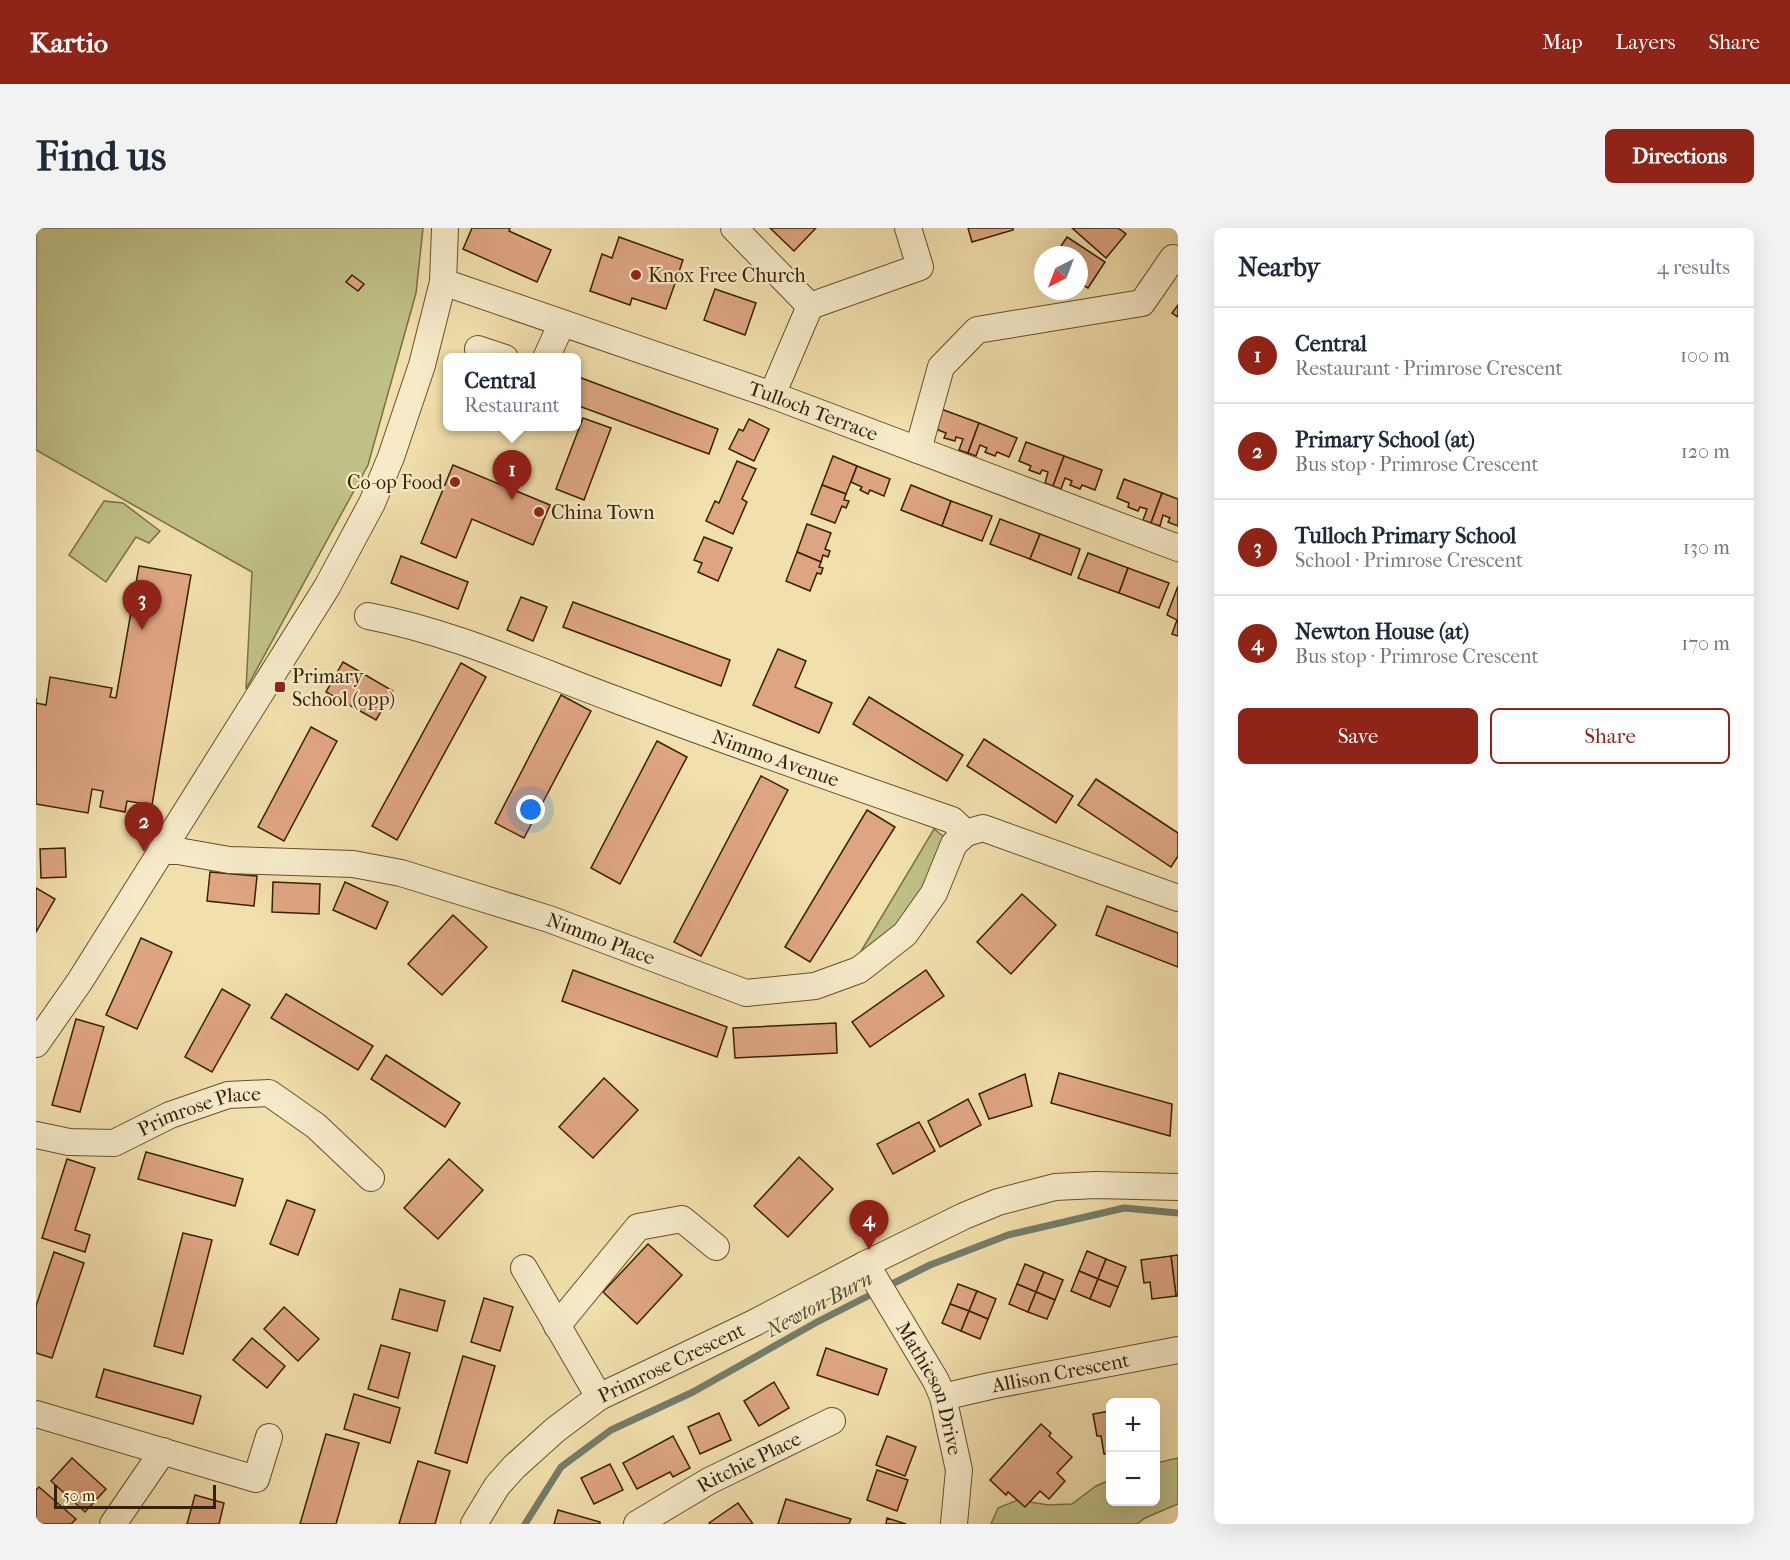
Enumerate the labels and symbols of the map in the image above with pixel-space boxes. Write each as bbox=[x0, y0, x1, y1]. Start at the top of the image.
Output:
north arrow bbox=[1034, 246, 1088, 300]
place label: Knox Free Church bbox=[648, 264, 807, 287]
marker: Knox Free Church bbox=[629, 268, 643, 282]
street label: Tulloch Terrace bbox=[745, 376, 881, 445]
pin: 1 bbox=[492, 450, 532, 500]
place label: Co-op Food bbox=[347, 471, 444, 494]
marker: Co-op Food bbox=[448, 475, 462, 489]
place label: China Town bbox=[551, 501, 655, 524]
marker: China Town bbox=[532, 505, 546, 519]
pin: 3 bbox=[122, 580, 162, 630]
place label: Primary School (opp) bbox=[292, 665, 395, 711]
marker: Primary School (opp) bbox=[273, 680, 287, 694]
street label: Nimmo Avenue bbox=[709, 725, 842, 791]
your location bbox=[516, 795, 545, 824]
pin: 2 bbox=[124, 802, 164, 852]
street label: Nimmo Place bbox=[543, 908, 658, 969]
street label: Primrose Place bbox=[134, 1082, 261, 1141]
pin: 4 bbox=[850, 1200, 888, 1250]
water label: Newton Burn bbox=[761, 1266, 876, 1342]
street label: Mathieson Drive bbox=[892, 1317, 967, 1457]
street label: Primrose Crescent bbox=[594, 1318, 748, 1407]
street label: Allison Crescent bbox=[989, 1348, 1131, 1397]
street label: Ritchie Place bbox=[692, 1427, 805, 1497]
scale bar bbox=[54, 1482, 216, 1510]

